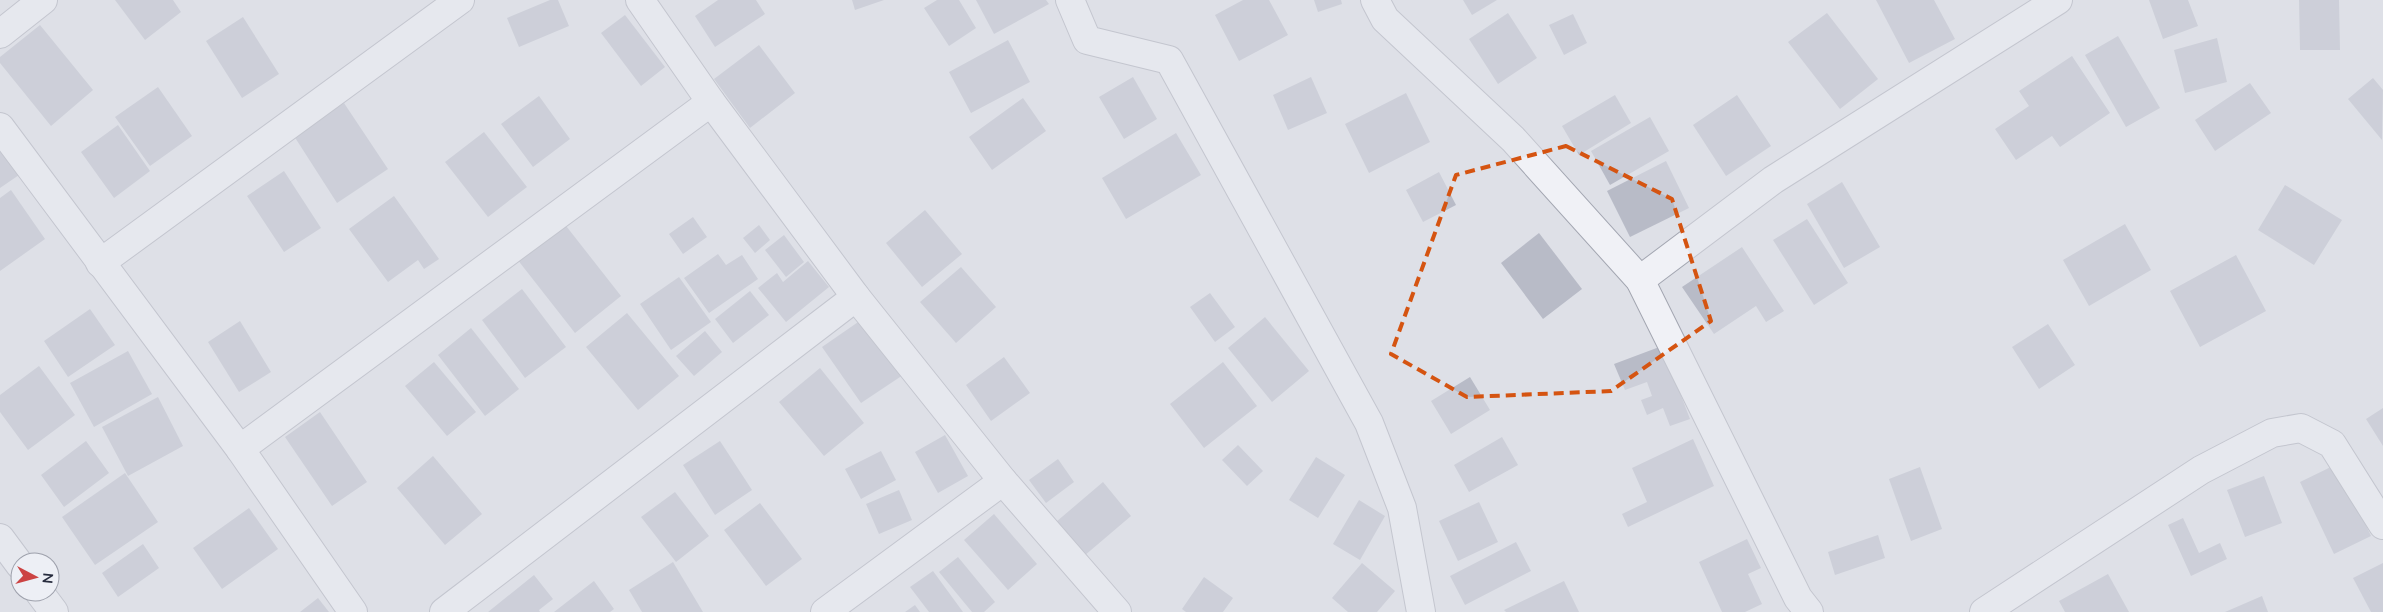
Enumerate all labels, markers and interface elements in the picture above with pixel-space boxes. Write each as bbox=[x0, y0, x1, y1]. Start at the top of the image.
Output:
north arrow bbox=[10, 552, 60, 602]
text: N bbox=[38, 572, 57, 585]

